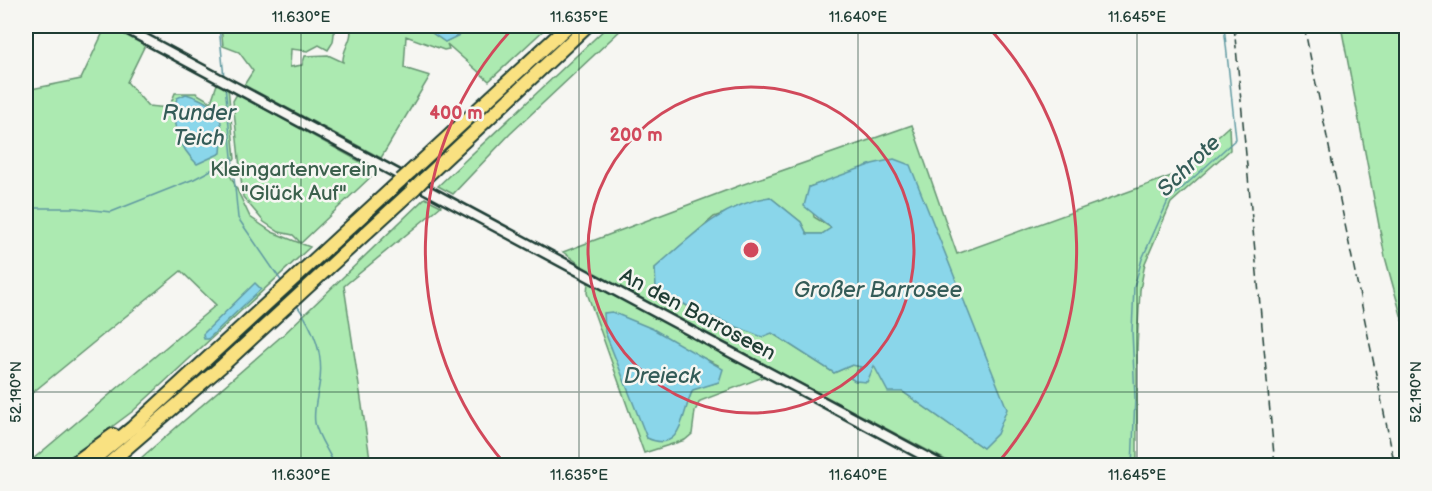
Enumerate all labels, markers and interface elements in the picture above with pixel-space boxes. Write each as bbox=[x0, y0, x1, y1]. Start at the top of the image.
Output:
text: 11.630°E bbox=[272, 8, 330, 27]
text: 11.635°E bbox=[550, 8, 608, 27]
text: 11.640°E bbox=[829, 8, 887, 27]
text: 11.645°E bbox=[1108, 8, 1166, 27]
water label: Runder Teich bbox=[162, 100, 238, 152]
text: 400 m bbox=[429, 103, 483, 124]
text: 200 m bbox=[609, 125, 663, 146]
water label: Schrote bbox=[1152, 129, 1226, 203]
park label: Kleingartenverein "Glück Auf" bbox=[210, 157, 378, 206]
centre of rings bbox=[741, 240, 761, 260]
street label: An den Barroseen bbox=[616, 263, 780, 366]
water label: Großer Barrosee bbox=[794, 277, 962, 304]
text: 52.190°N bbox=[7, 361, 26, 423]
text: 52.190°N bbox=[1407, 361, 1426, 423]
water label: Dreieck bbox=[624, 363, 702, 390]
text: 11.630°E bbox=[272, 466, 330, 485]
text: 11.635°E bbox=[550, 466, 608, 485]
text: 11.640°E bbox=[829, 466, 887, 485]
text: 11.645°E bbox=[1108, 466, 1166, 485]

